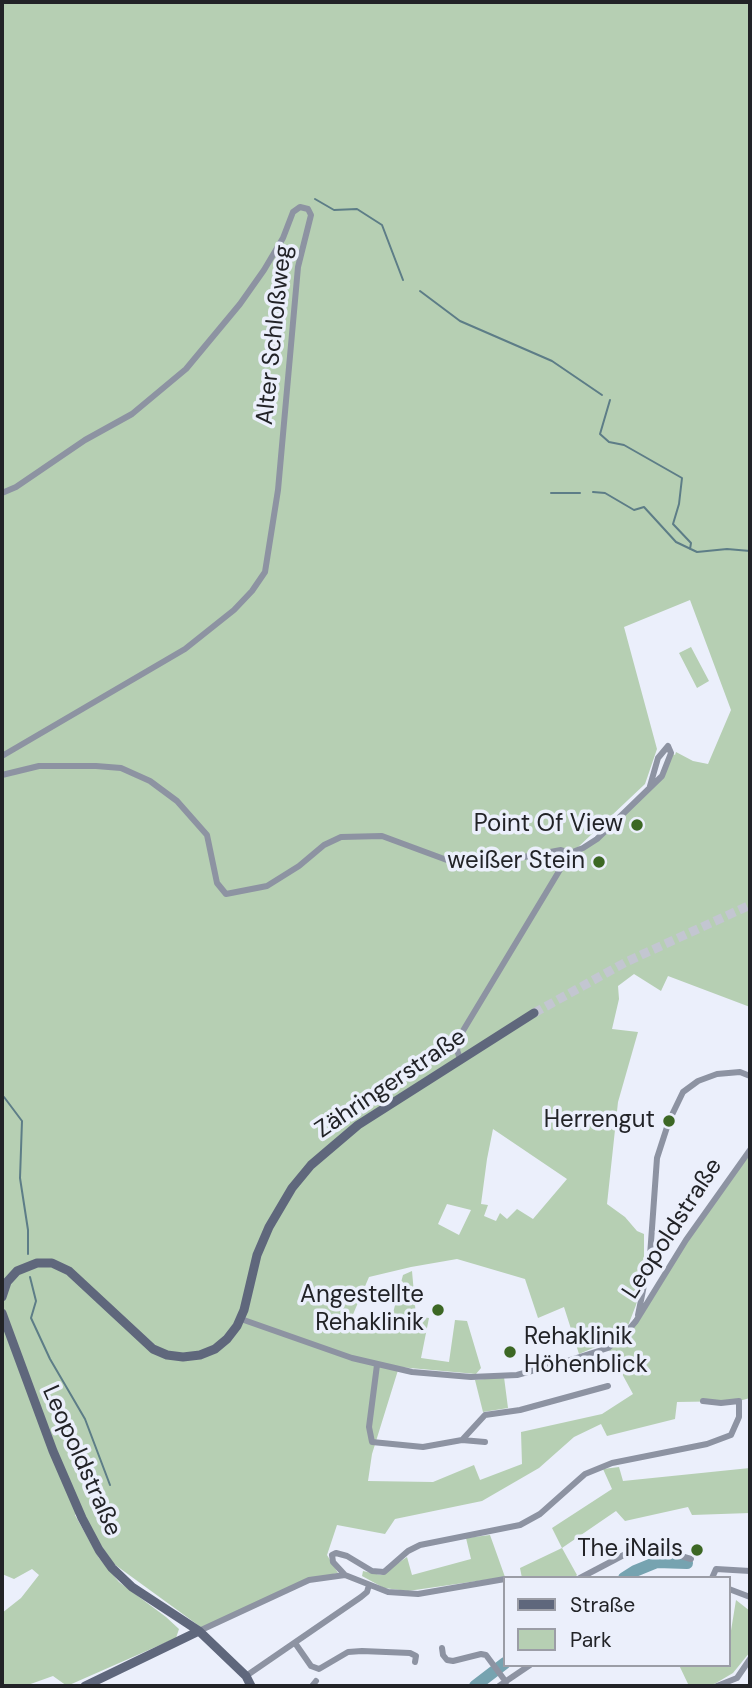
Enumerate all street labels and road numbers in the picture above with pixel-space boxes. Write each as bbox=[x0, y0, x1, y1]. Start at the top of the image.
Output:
street label: Alter Schloßweg bbox=[251, 244, 299, 426]
street label: Zähringerstraße bbox=[310, 1023, 472, 1145]
street label: Leopoldstraße bbox=[617, 1153, 729, 1305]
street label: Leopoldstraße bbox=[35, 1381, 127, 1541]

